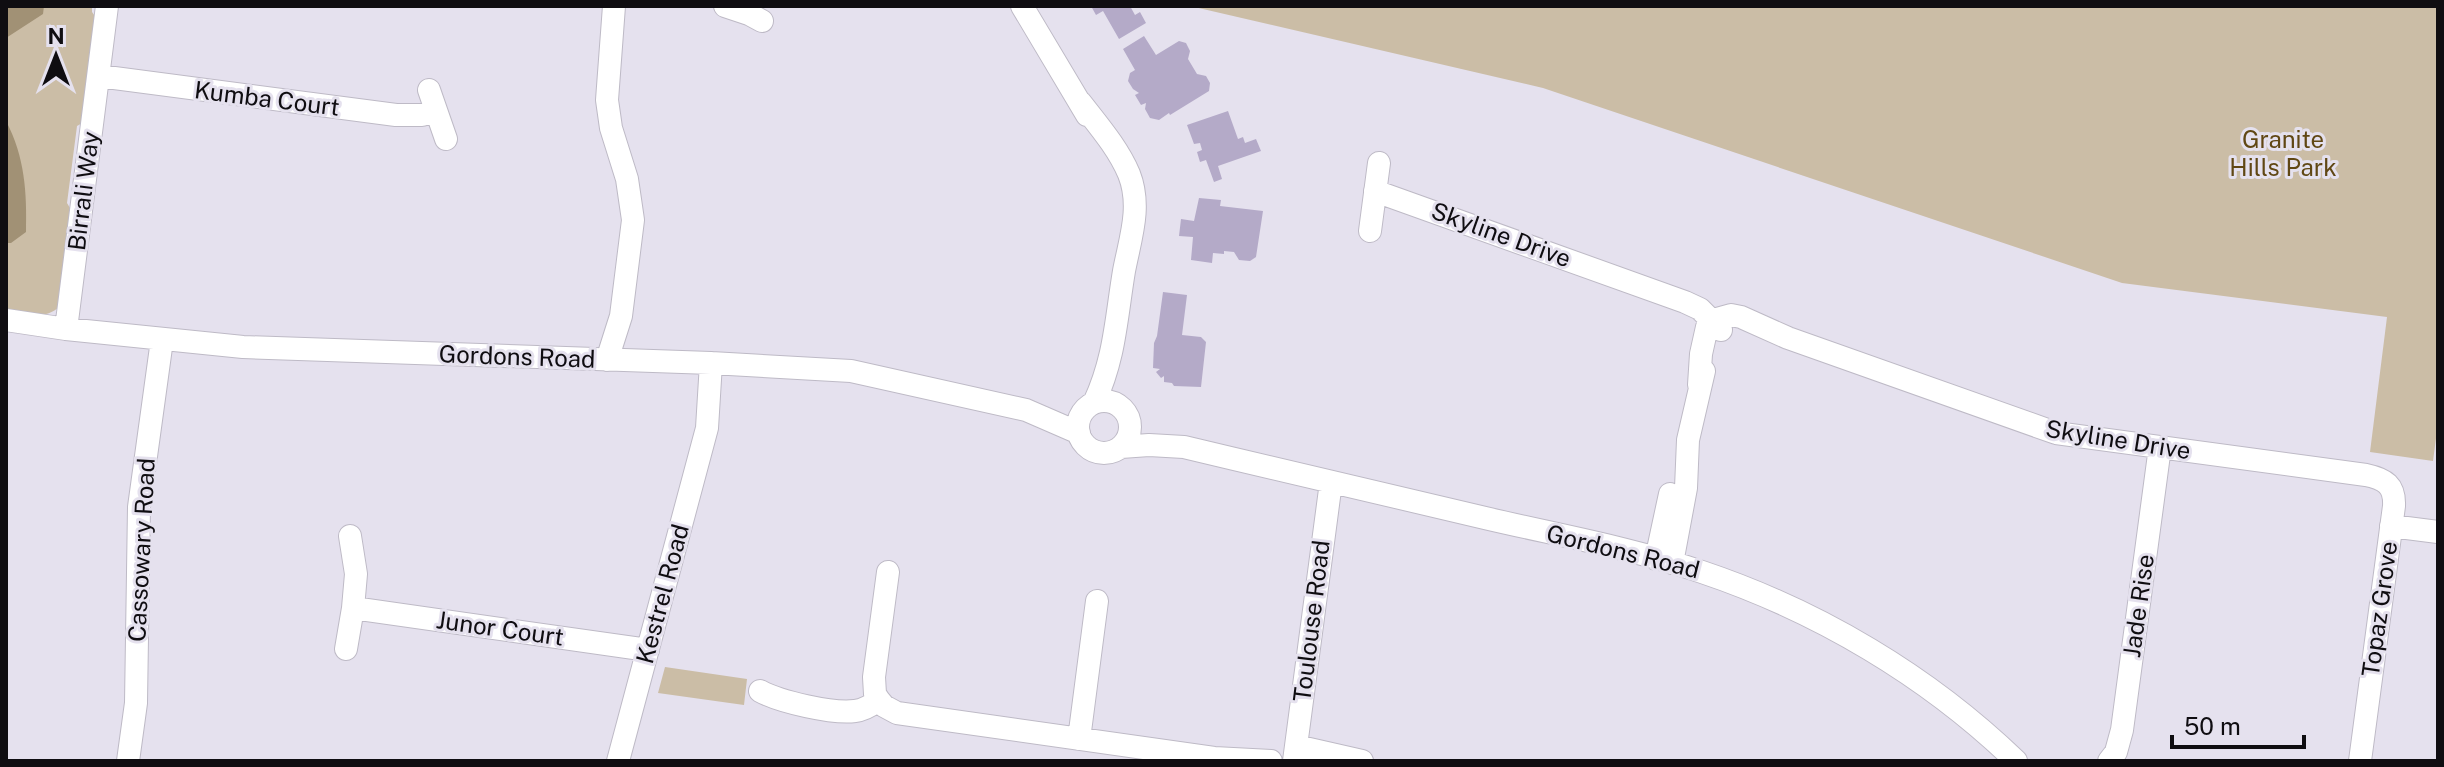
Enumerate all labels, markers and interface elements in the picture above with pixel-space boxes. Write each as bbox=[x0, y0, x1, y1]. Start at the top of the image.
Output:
north arrow bbox=[16, 16, 96, 96]
text: N bbox=[47, 23, 65, 49]
street label: Kumba Court bbox=[193, 75, 341, 121]
park label: Granite Hills Park bbox=[2229, 125, 2337, 181]
street label: Birrali Way bbox=[62, 130, 104, 252]
street label: Skyline Drive bbox=[1428, 196, 1575, 272]
street label: Gordons Road bbox=[438, 339, 596, 373]
street label: Skyline Drive bbox=[2044, 414, 2193, 464]
street label: Cassowary Road bbox=[122, 457, 160, 643]
street label: Gordons Road bbox=[1544, 518, 1703, 584]
street label: Kestrel Road bbox=[630, 521, 694, 666]
street label: Toulouse Road bbox=[1287, 538, 1335, 703]
street label: Topaz Grove bbox=[2356, 539, 2402, 678]
street label: Jade Rise bbox=[2117, 552, 2159, 659]
street label: Junor Court bbox=[435, 605, 566, 651]
scale bar bbox=[2172, 699, 2304, 749]
text: 50 m bbox=[2184, 712, 2241, 740]

